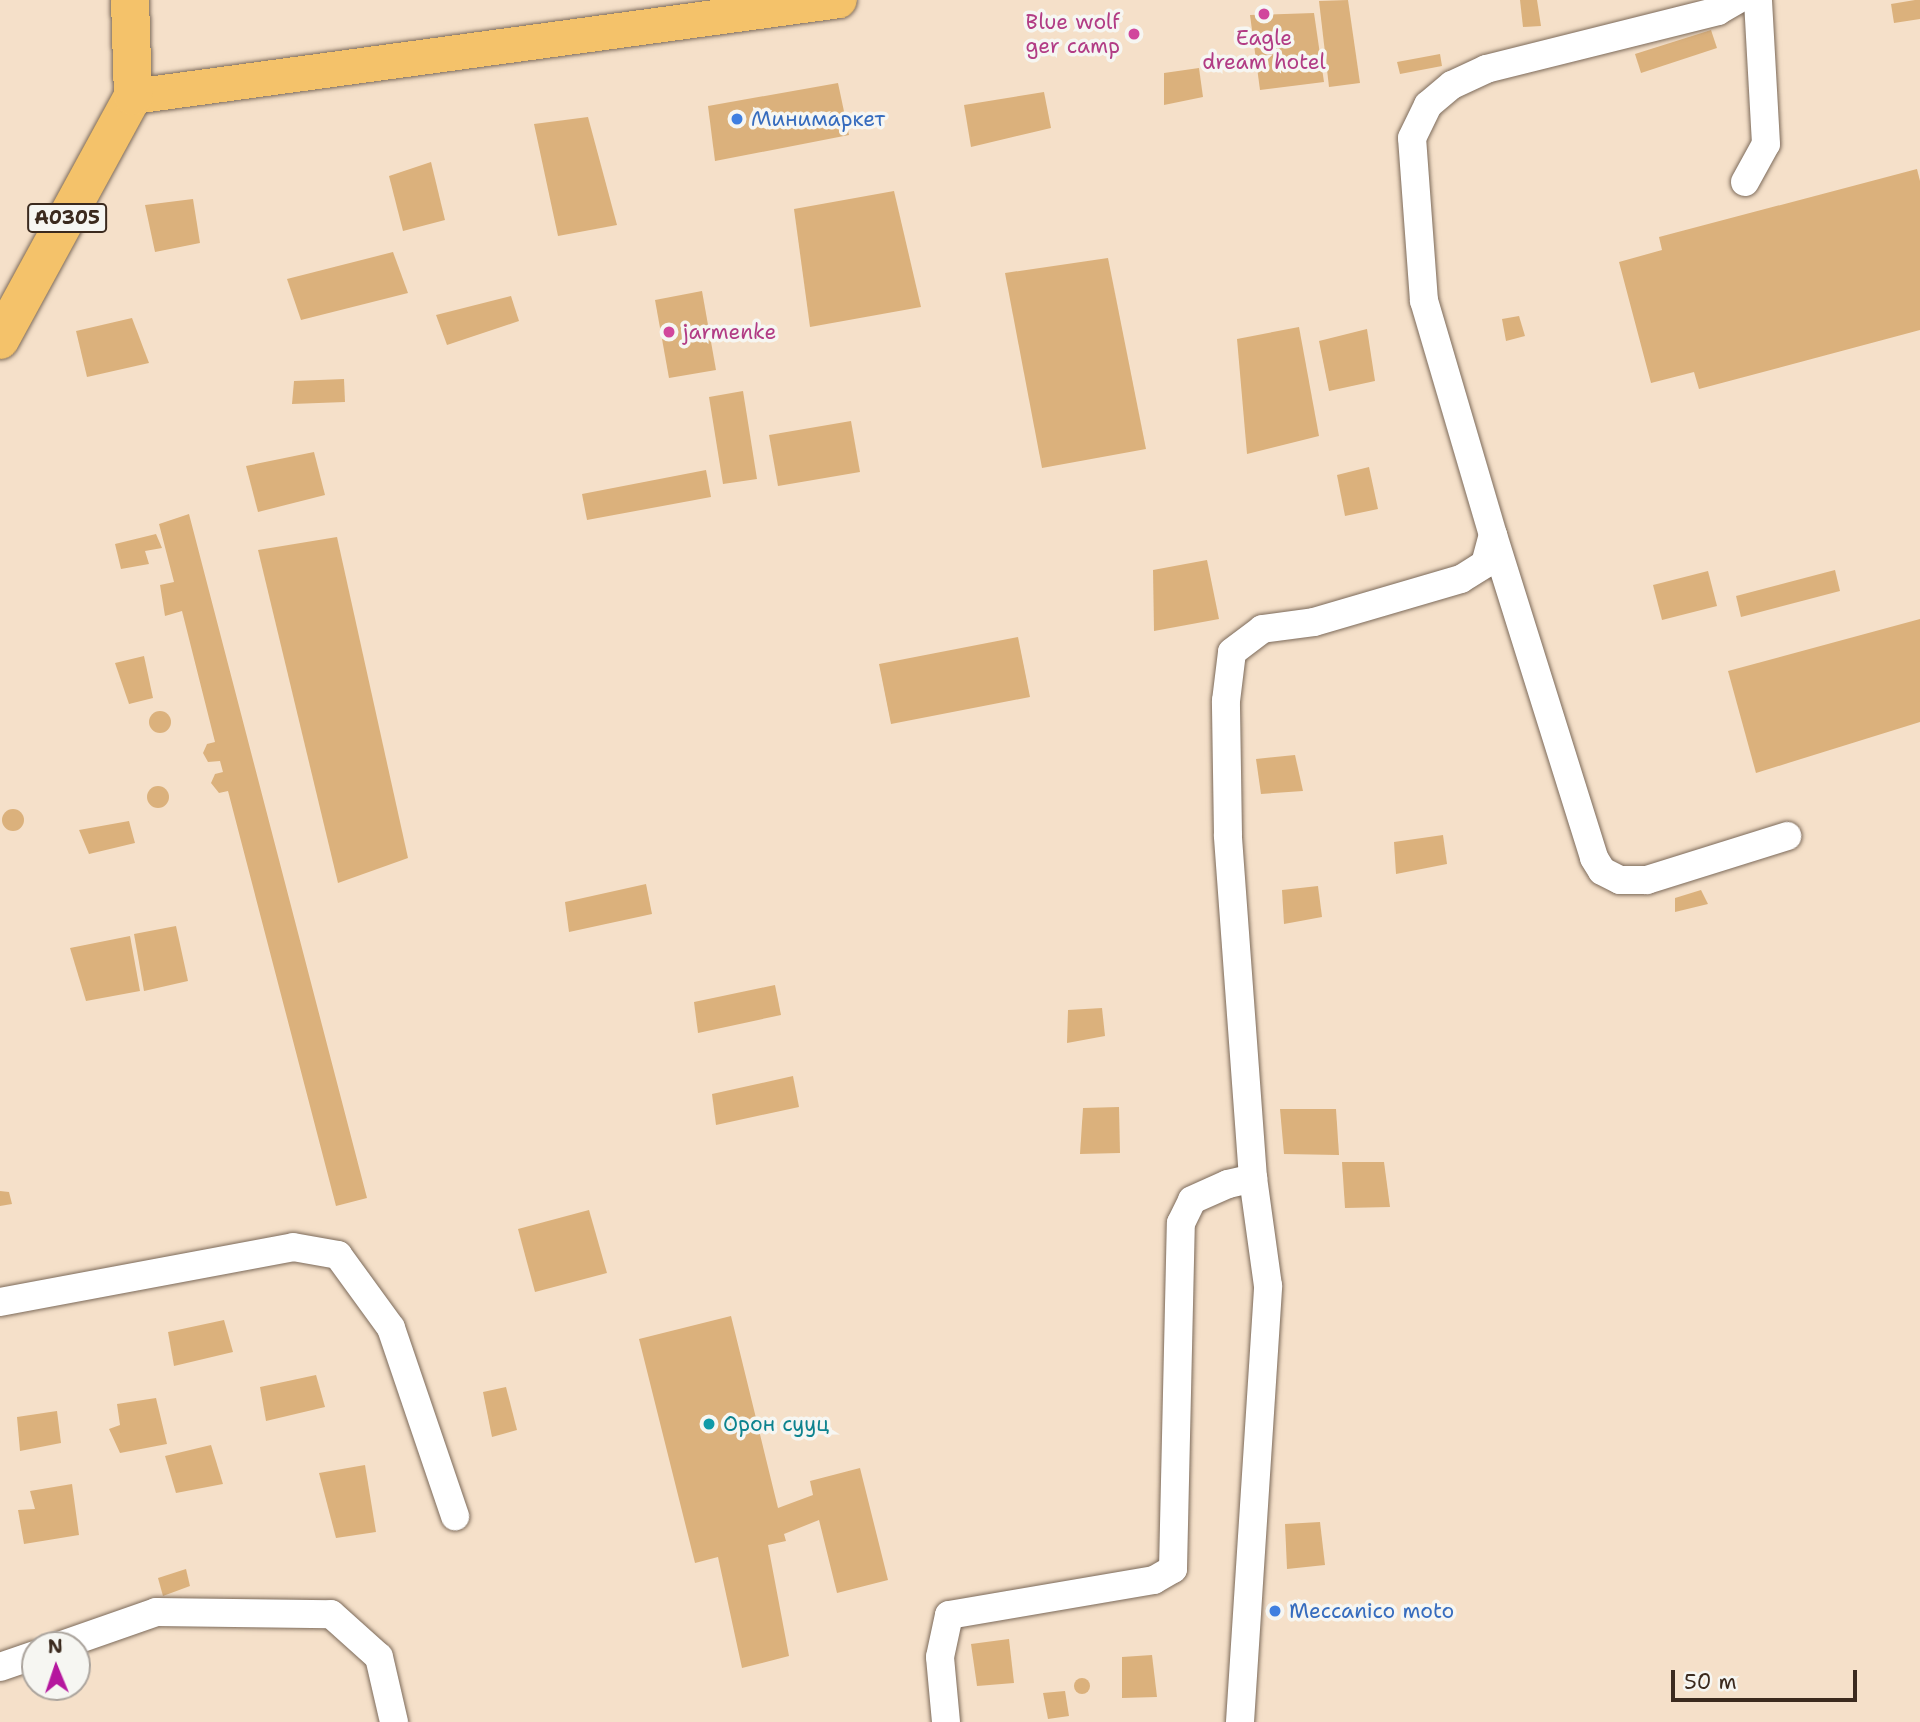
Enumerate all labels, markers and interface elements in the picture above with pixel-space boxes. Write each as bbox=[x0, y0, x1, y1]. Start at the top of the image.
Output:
marker: Eagle dream hotel bbox=[1256, 6, 1272, 22]
place label: Blue wolf ger camp bbox=[1025, 9, 1120, 59]
place label: Eagle dream hotel bbox=[1202, 25, 1326, 75]
marker: Blue wolf ger camp bbox=[1126, 26, 1142, 42]
place label: Минимаркет bbox=[751, 106, 885, 132]
marker: Минимаркет bbox=[729, 111, 745, 127]
road number: A0305 bbox=[27, 202, 107, 233]
place label: jarmenke bbox=[683, 319, 776, 345]
marker: jarmenke bbox=[661, 324, 677, 340]
place label: Орон сууц bbox=[723, 1411, 829, 1437]
marker: Орон сууц bbox=[701, 1416, 717, 1432]
place label: Meccanico moto bbox=[1289, 1598, 1454, 1624]
marker: Meccanico moto bbox=[1267, 1603, 1283, 1619]
north arrow bbox=[21, 1631, 91, 1701]
text: N bbox=[47, 1634, 63, 1659]
scale bar bbox=[1675, 1656, 1860, 1700]
text: 50 m bbox=[1684, 1668, 1737, 1696]

